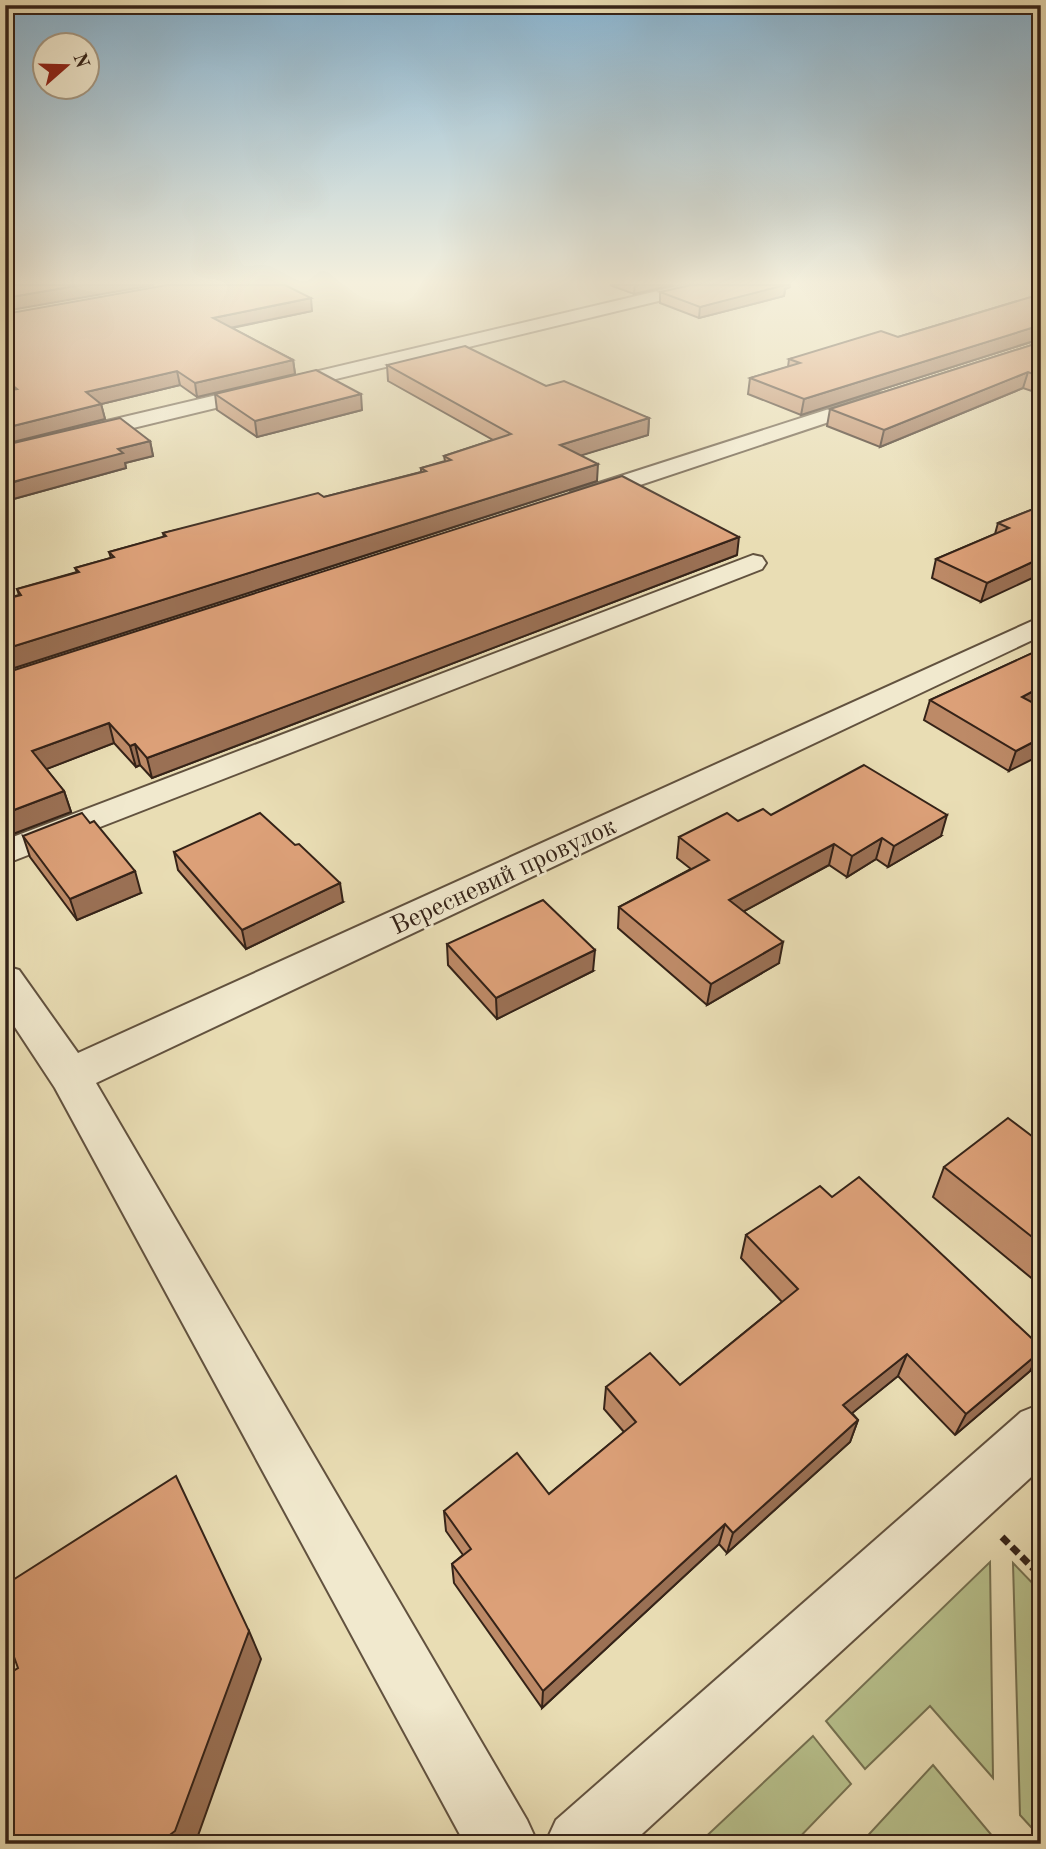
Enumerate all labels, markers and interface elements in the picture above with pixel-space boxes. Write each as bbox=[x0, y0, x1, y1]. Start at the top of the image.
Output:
north arrow bbox=[32, 32, 102, 102]
text: N bbox=[68, 51, 91, 72]
street label: Вересневий провулок bbox=[387, 813, 620, 940]

